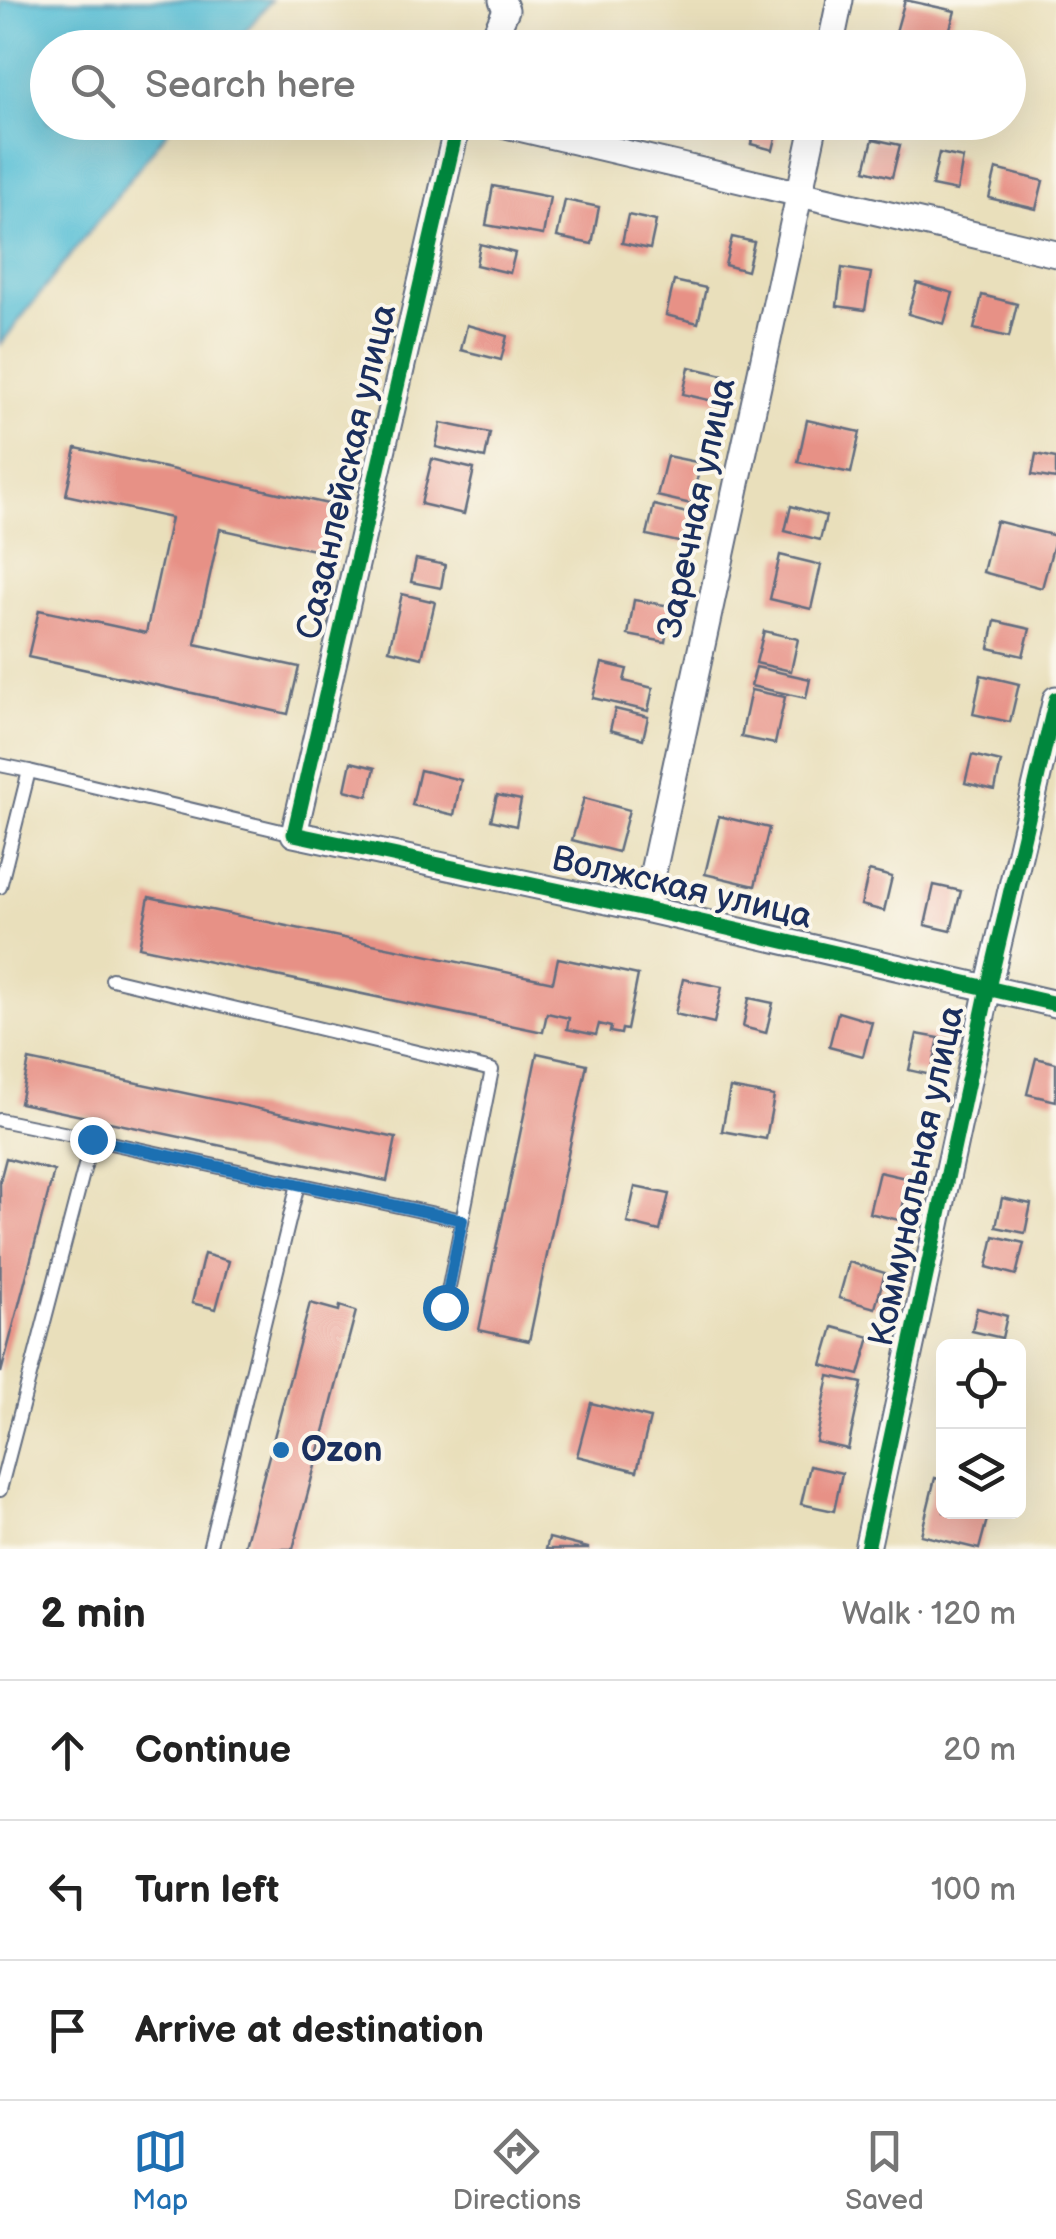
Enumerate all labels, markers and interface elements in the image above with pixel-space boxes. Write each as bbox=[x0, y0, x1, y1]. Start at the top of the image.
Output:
search box bbox=[30, 30, 1026, 140]
icon: search bbox=[65, 58, 120, 113]
text: Search here bbox=[145, 63, 356, 108]
street label: Сазанлейская улица bbox=[288, 300, 407, 644]
street label: Заречная улица bbox=[648, 374, 746, 642]
street label: Волжская улица bbox=[548, 837, 816, 939]
street label: Коммунальная улица bbox=[860, 1002, 974, 1350]
route end bbox=[70, 1117, 116, 1163]
route start bbox=[423, 1285, 469, 1331]
map controls bbox=[936, 1339, 1026, 1519]
button: locate bbox=[936, 1339, 1026, 1429]
place label: Ozon bbox=[301, 1429, 383, 1472]
button: layers bbox=[936, 1429, 1026, 1519]
marker: Ozon bbox=[270, 1439, 292, 1461]
text: 2 min bbox=[40, 1589, 146, 1640]
text: Walk · 120 m bbox=[842, 1595, 1016, 1634]
icon: ahead bbox=[40, 1723, 95, 1778]
text: Continue bbox=[135, 1728, 291, 1773]
text: 20 m bbox=[943, 1731, 1016, 1770]
icon: left bbox=[40, 1863, 95, 1918]
text: Turn left bbox=[135, 1868, 279, 1913]
text: 100 m bbox=[931, 1871, 1016, 1910]
icon: arrive bbox=[40, 2003, 95, 2058]
text: Arrive at destination bbox=[135, 2008, 484, 2053]
tab: Map bbox=[132, 2124, 188, 2217]
tab: Directions bbox=[452, 2124, 581, 2217]
tab: Saved bbox=[845, 2124, 924, 2217]

